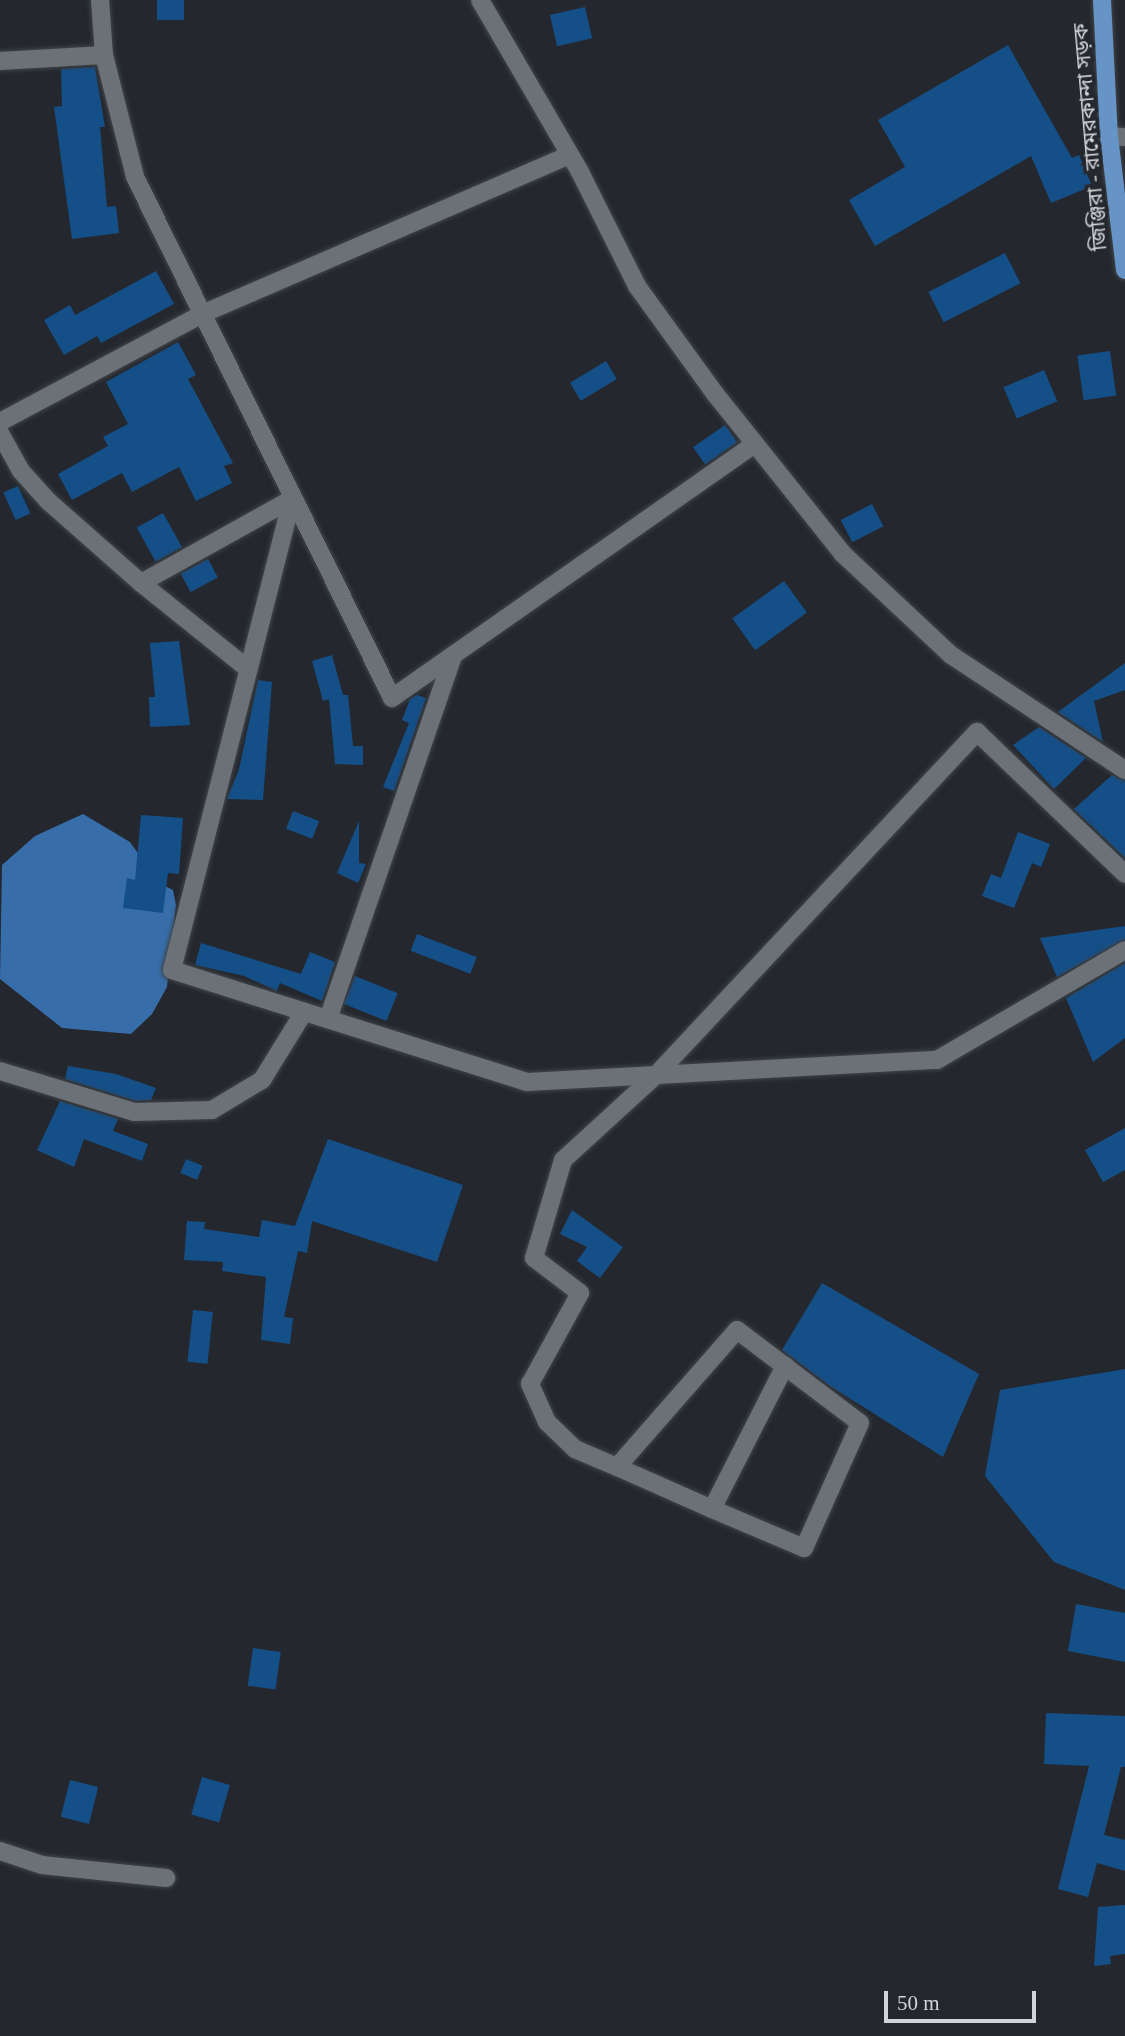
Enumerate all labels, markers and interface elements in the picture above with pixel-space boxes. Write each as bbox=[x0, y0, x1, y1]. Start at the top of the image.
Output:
street label: জিঞ্জিরা - রামেরকান্দা সড়ক bbox=[1068, 22, 1112, 252]
scale bar bbox=[887, 1976, 1039, 2020]
text: 50 m bbox=[897, 1991, 940, 2015]

